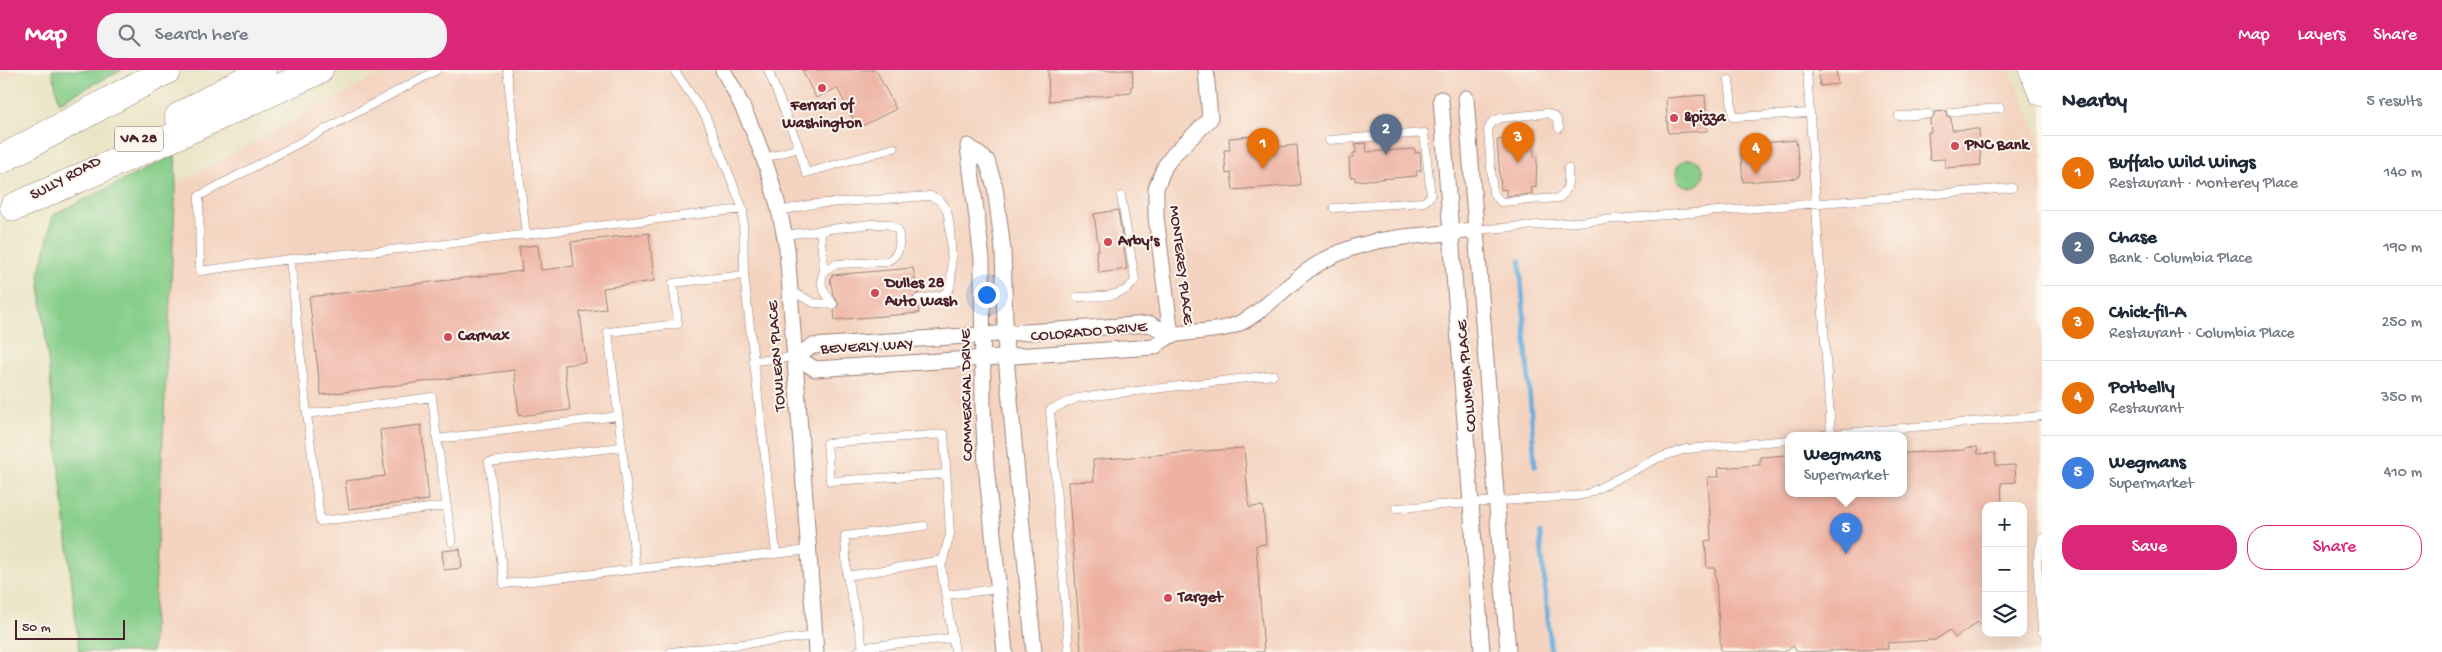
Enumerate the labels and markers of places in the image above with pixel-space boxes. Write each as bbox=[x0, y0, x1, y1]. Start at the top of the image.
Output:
marker: Ferrari of Washington bbox=[816, 82, 828, 94]
place label: Ferrari of Washington bbox=[781, 96, 862, 134]
place label: &pizza bbox=[1684, 109, 1727, 128]
marker: &pizza bbox=[1668, 112, 1680, 124]
pin: 2 bbox=[1370, 114, 1402, 155]
pin: 3 bbox=[1502, 122, 1534, 163]
pin: 1 bbox=[1247, 128, 1279, 169]
pin: 4 bbox=[1740, 133, 1772, 174]
place label: PNC Bank bbox=[1964, 137, 2030, 156]
marker: PNC Bank bbox=[1949, 140, 1961, 152]
place label: Arby's bbox=[1117, 233, 1160, 252]
marker: Arby's bbox=[1102, 236, 1114, 248]
place label: Dulles 28 Auto Wash bbox=[883, 275, 958, 312]
marker: Dulles 28 Auto Wash bbox=[869, 287, 881, 299]
place label: CarMax bbox=[457, 328, 510, 347]
marker: CarMax bbox=[442, 331, 454, 343]
pin: 5 bbox=[1830, 513, 1862, 554]
place label: Target bbox=[1176, 589, 1224, 608]
marker: Target bbox=[1162, 592, 1174, 604]

